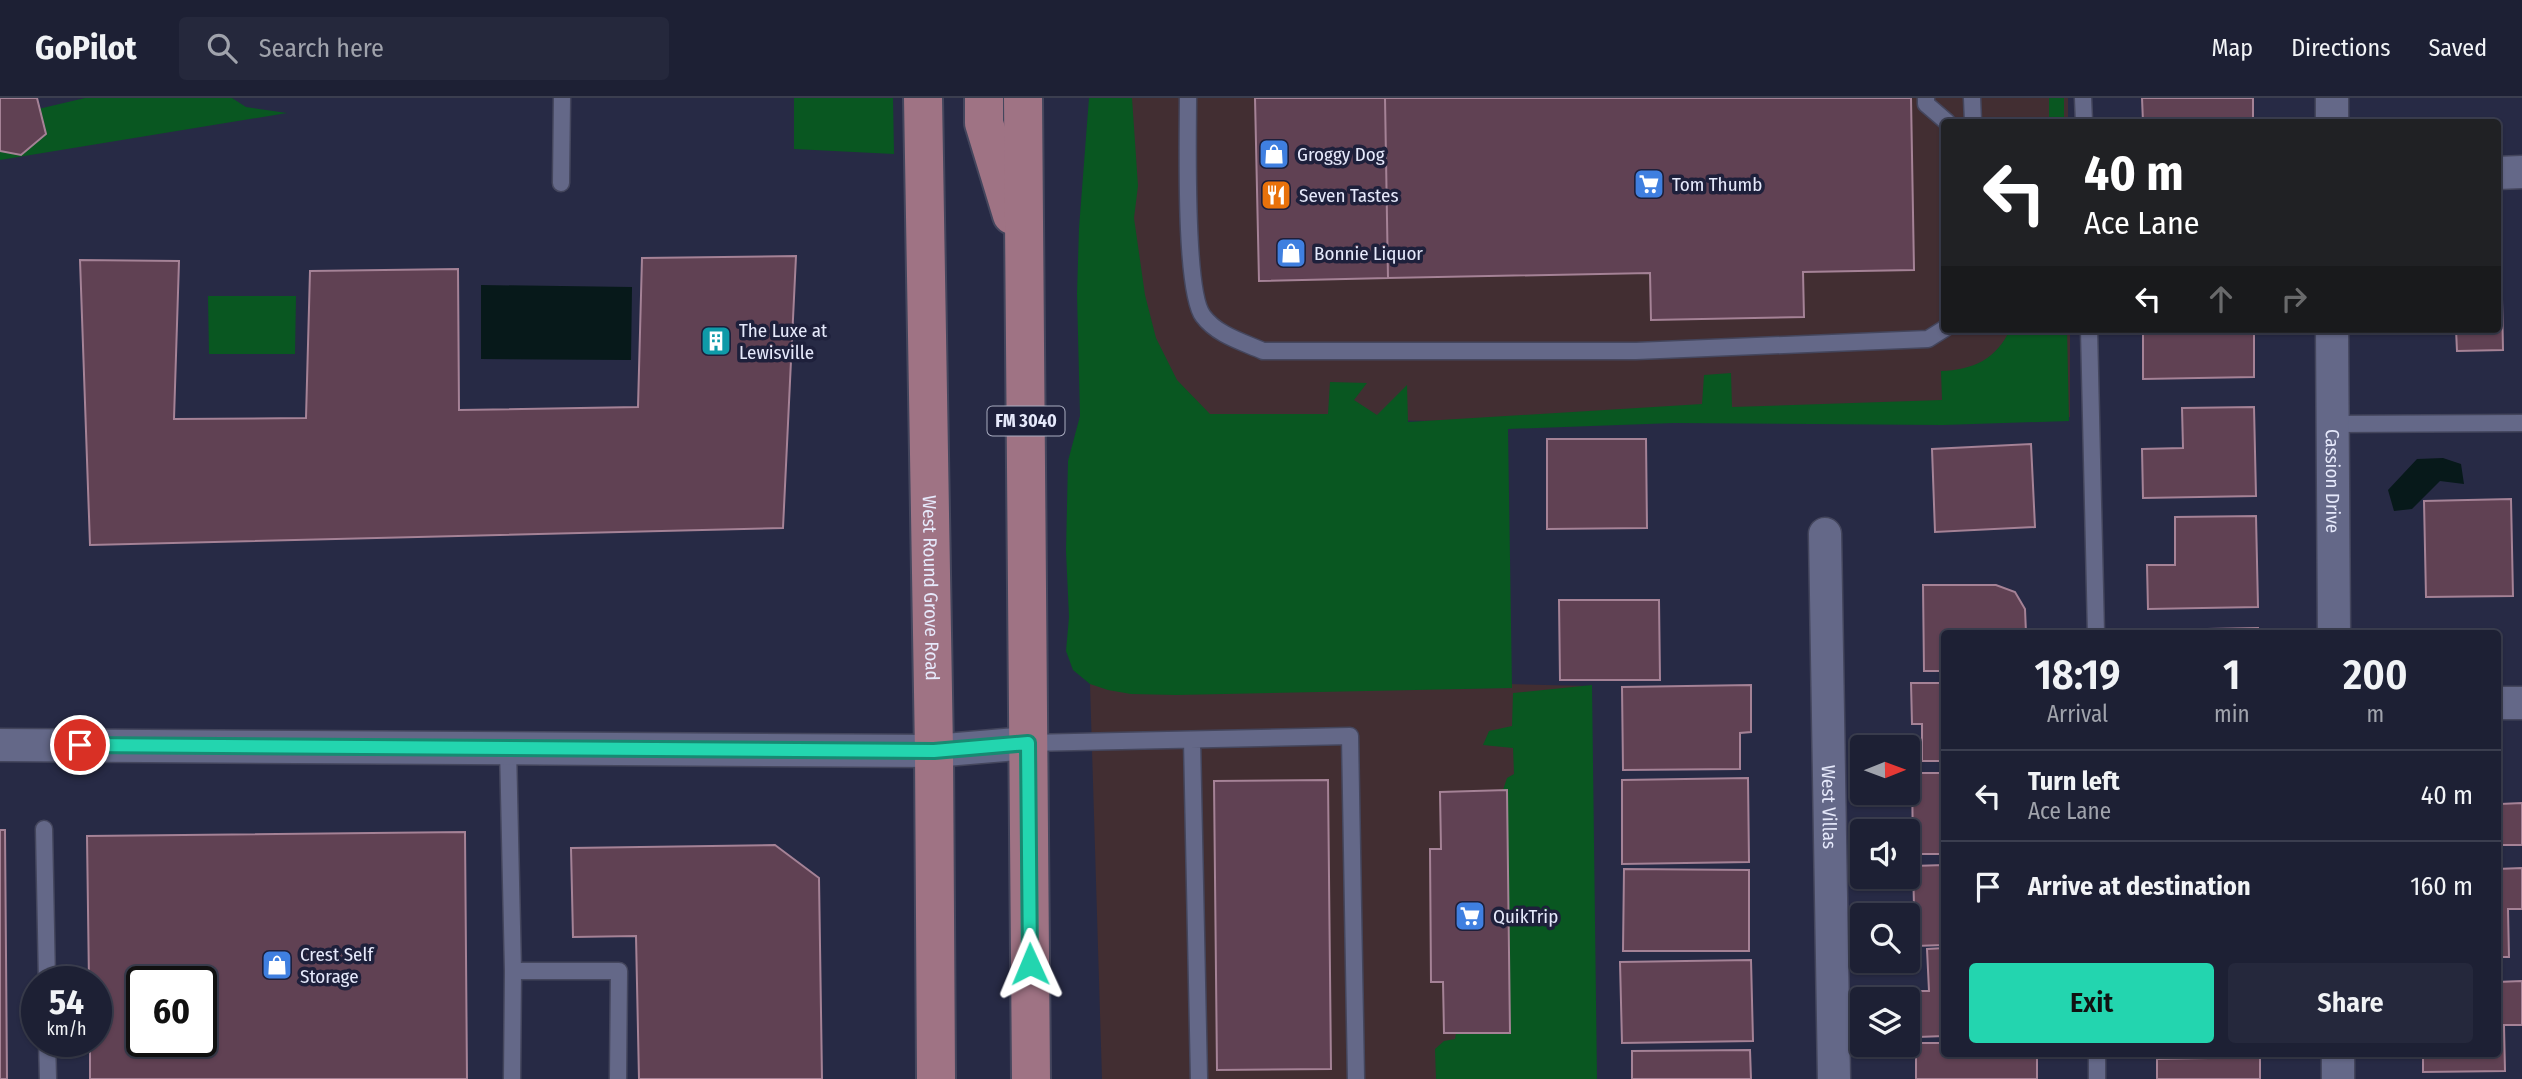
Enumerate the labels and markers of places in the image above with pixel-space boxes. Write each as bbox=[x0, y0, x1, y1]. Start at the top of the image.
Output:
shop icon: Groggy Dog bbox=[1257, 137, 1291, 171]
place label: Groggy Dog bbox=[1297, 143, 1385, 166]
supermarket icon: Tom Thumb bbox=[1632, 167, 1666, 201]
place label: Tom Thumb bbox=[1672, 173, 1762, 196]
restaurant icon: Seven Tastes bbox=[1259, 178, 1293, 212]
place label: Seven Tastes bbox=[1299, 184, 1399, 207]
shop icon: Bonnie Liquor bbox=[1274, 236, 1308, 270]
place label: Bonnie Liquor bbox=[1314, 242, 1423, 265]
place label: The Luxe at Lewisville bbox=[739, 319, 828, 364]
building icon: The Luxe at Lewisville bbox=[699, 324, 733, 358]
pin bbox=[50, 715, 110, 775]
supermarket icon: QuikTrip bbox=[1453, 899, 1487, 933]
place label: QuikTrip bbox=[1493, 905, 1558, 928]
place label: Crest Self Storage bbox=[300, 943, 374, 988]
shop icon: Crest Self Storage bbox=[260, 948, 294, 982]

